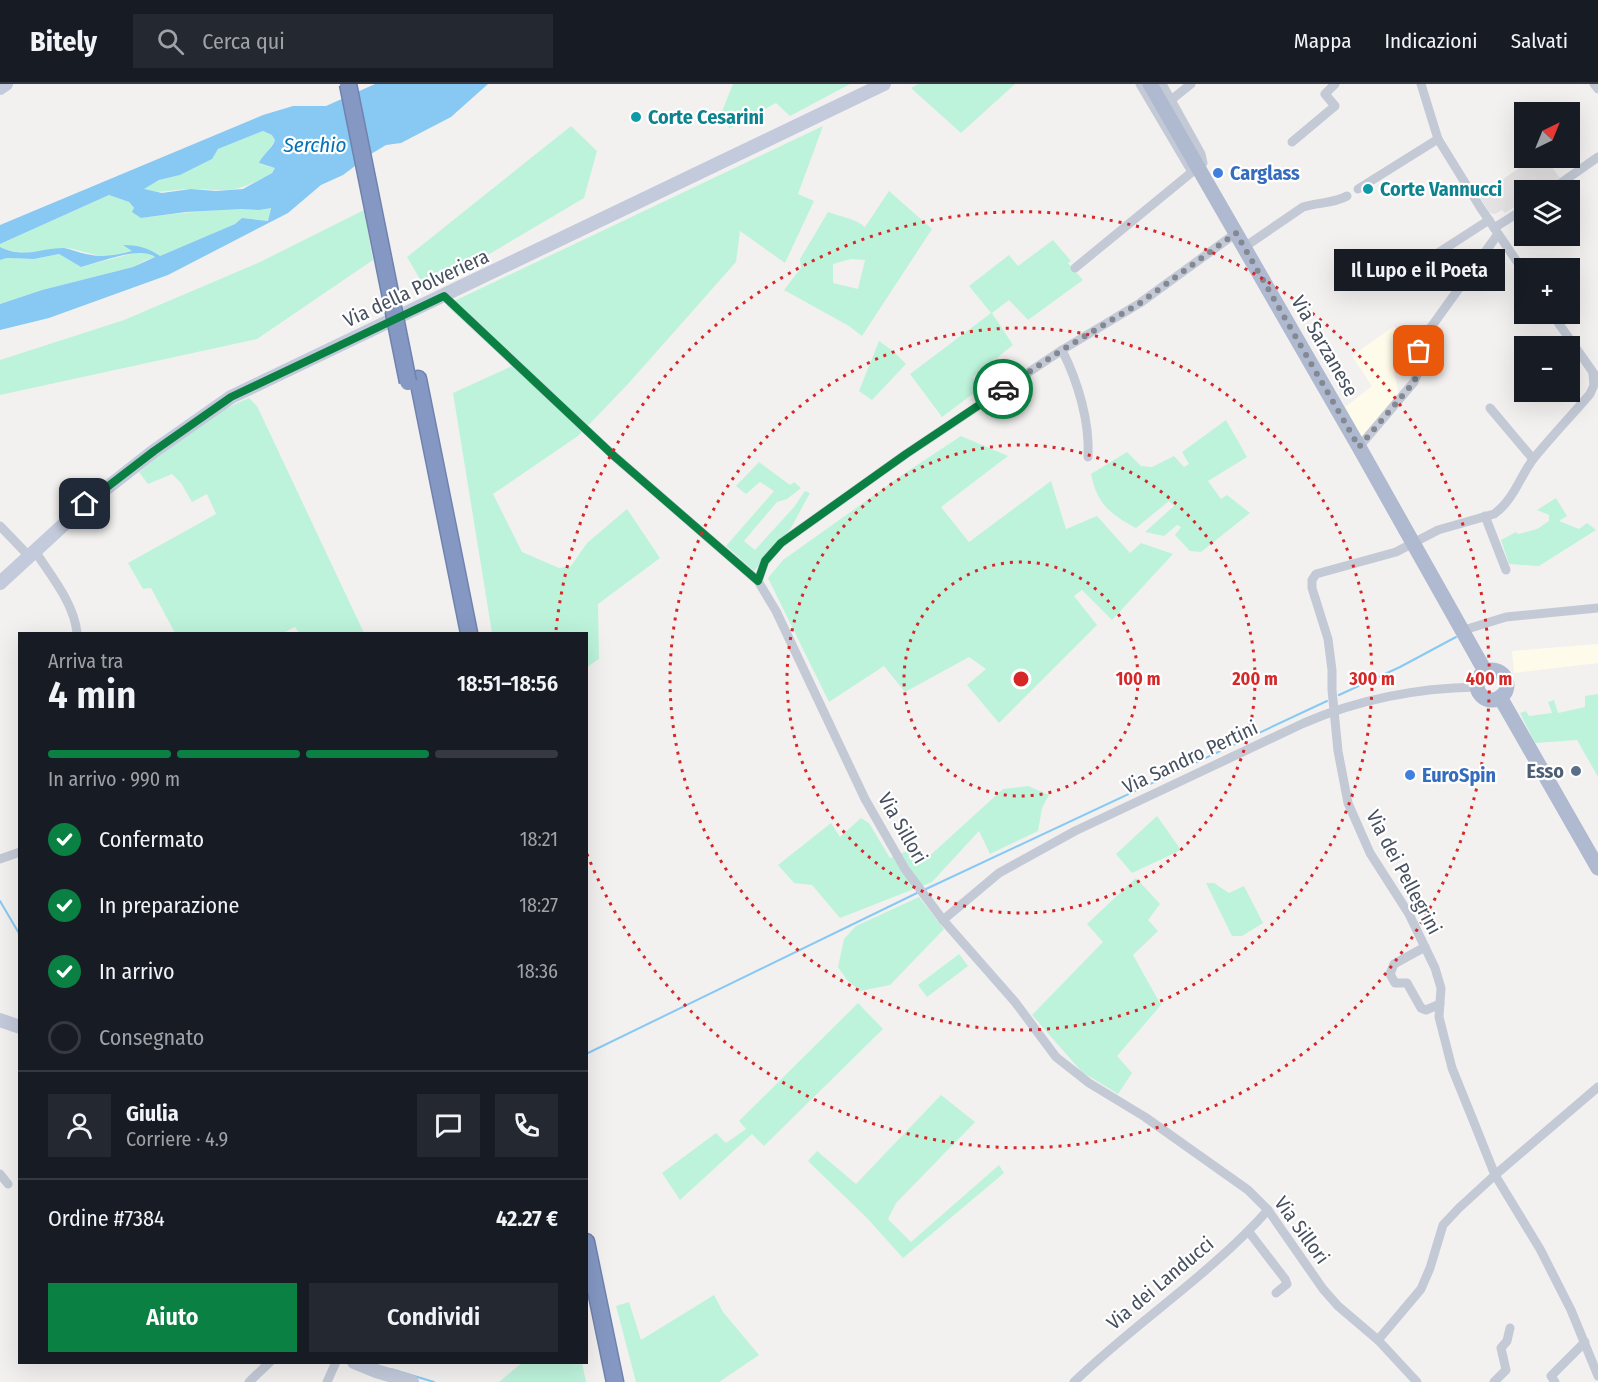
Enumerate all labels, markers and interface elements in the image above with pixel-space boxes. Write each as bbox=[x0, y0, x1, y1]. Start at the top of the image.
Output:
search box bbox=[133, 14, 553, 68]
text: Bitely bbox=[30, 25, 97, 58]
icon: search bbox=[154, 25, 187, 58]
text: Cerca qui bbox=[202, 28, 285, 55]
text: Mappa bbox=[1294, 28, 1351, 54]
text: Indicazioni bbox=[1384, 28, 1478, 54]
text: Salvati bbox=[1511, 28, 1568, 54]
north arrow bbox=[1514, 102, 1580, 168]
map controls bbox=[1514, 102, 1580, 402]
place label: Corte Cesarini bbox=[648, 105, 764, 129]
marker: Corte Cesarini bbox=[629, 110, 643, 124]
water label: Serchio bbox=[282, 132, 347, 158]
place label: Carglass bbox=[1230, 161, 1300, 185]
marker: Carglass bbox=[1211, 166, 1225, 180]
place label: Corte Vannucci bbox=[1380, 177, 1502, 201]
button: layers bbox=[1514, 180, 1580, 246]
marker: Corte Vannucci bbox=[1361, 182, 1375, 196]
street label: Via della Polveriera bbox=[340, 244, 492, 332]
callout: Il Lupo e il Poeta bbox=[1334, 249, 1504, 291]
text: Il Lupo e il Poeta bbox=[1351, 258, 1488, 282]
button: + bbox=[1514, 258, 1580, 324]
street label: Via Sarzanese bbox=[1286, 291, 1364, 401]
pin bbox=[1393, 325, 1444, 376]
icon: bag bbox=[1402, 334, 1435, 367]
button: − bbox=[1514, 336, 1580, 402]
courier bbox=[973, 359, 1033, 419]
icon: car bbox=[987, 373, 1020, 406]
pin bbox=[59, 478, 110, 529]
icon: home bbox=[68, 487, 101, 520]
text: Arriva tra bbox=[48, 649, 123, 673]
text: 100 m bbox=[1116, 668, 1160, 690]
text: 200 m bbox=[1231, 668, 1278, 690]
text: 300 m bbox=[1348, 668, 1395, 690]
text: 400 m bbox=[1466, 668, 1512, 690]
centre of rings bbox=[1011, 669, 1031, 689]
text: 18:51–18:56 bbox=[457, 670, 558, 697]
text: 4 min bbox=[48, 672, 137, 718]
street label: Via Sandro Pertini bbox=[1119, 715, 1261, 799]
place label: Esso bbox=[1527, 759, 1564, 783]
place label: EuroSpin bbox=[1422, 763, 1496, 787]
marker: Esso bbox=[1569, 764, 1583, 778]
text: In arrivo · 990 m bbox=[48, 767, 180, 791]
marker: EuroSpin bbox=[1403, 768, 1417, 782]
street label: Via Sillori bbox=[873, 788, 933, 868]
street label: Via dei Pellegrini bbox=[1361, 806, 1447, 938]
icon: check bbox=[48, 823, 81, 856]
text: Confermato bbox=[99, 826, 204, 853]
text: 18:21 bbox=[520, 827, 558, 851]
icon: check bbox=[48, 889, 81, 922]
text: In preparazione bbox=[99, 892, 240, 919]
text: 18:27 bbox=[519, 893, 558, 917]
icon: check bbox=[48, 955, 81, 988]
text: In arrivo bbox=[99, 958, 174, 985]
text: 18:36 bbox=[517, 959, 558, 983]
text: Consegnato bbox=[99, 1024, 204, 1051]
button: person bbox=[48, 1094, 111, 1157]
button: chat bbox=[417, 1094, 480, 1157]
button: phone bbox=[495, 1094, 558, 1157]
text: Giulia bbox=[126, 1100, 179, 1127]
text: Corriere · 4.9 bbox=[126, 1127, 228, 1151]
street label: Via Sillori bbox=[1269, 1192, 1335, 1268]
text: Ordine #7384 bbox=[48, 1205, 165, 1232]
text: 42.27 € bbox=[496, 1205, 558, 1232]
street label: Via dei Landucci bbox=[1102, 1231, 1218, 1335]
button: Aiuto bbox=[48, 1283, 297, 1352]
button: Condividi bbox=[309, 1283, 558, 1352]

